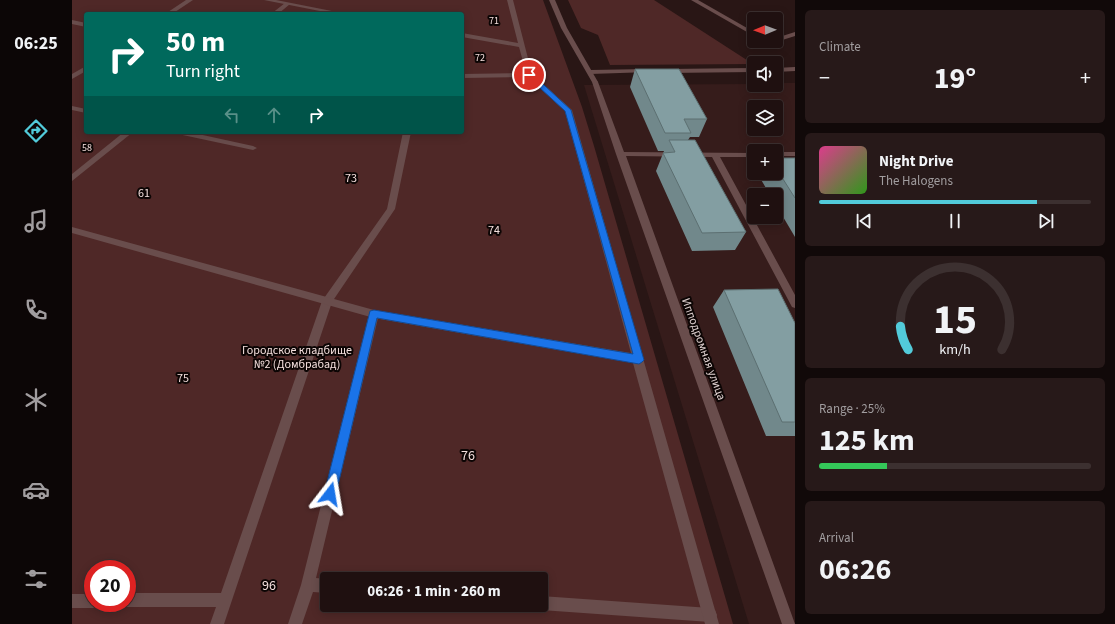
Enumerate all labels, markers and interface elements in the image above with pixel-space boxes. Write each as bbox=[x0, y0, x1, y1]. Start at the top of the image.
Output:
north arrow bbox=[747, 12, 783, 48]
map controls bbox=[747, 12, 783, 224]
park label: 71 bbox=[489, 14, 499, 28]
text: 50 m bbox=[166, 22, 225, 62]
icon: right bbox=[100, 28, 152, 80]
text: 06:25 bbox=[14, 31, 58, 56]
text: Climate bbox=[819, 38, 861, 56]
park label: 72 bbox=[475, 51, 485, 65]
button: sound bbox=[747, 56, 783, 92]
text: 19° bbox=[934, 57, 976, 100]
pin bbox=[512, 58, 546, 92]
text: Turn right bbox=[166, 59, 240, 84]
text: − bbox=[819, 62, 830, 94]
text: + bbox=[1080, 62, 1091, 94]
icon: arrive bbox=[518, 64, 540, 86]
button: layers bbox=[747, 100, 783, 136]
icon: left bbox=[221, 104, 243, 126]
icon: ahead bbox=[263, 104, 285, 126]
icon: right bbox=[305, 104, 327, 126]
icon: directions bbox=[22, 117, 50, 145]
park label: 58 bbox=[82, 141, 92, 155]
button: + bbox=[747, 144, 783, 180]
text: Night Drive bbox=[879, 151, 954, 172]
park label: 73 bbox=[345, 170, 357, 187]
text: The Halogens bbox=[879, 172, 953, 190]
park label: 61 bbox=[138, 185, 150, 202]
button: − bbox=[747, 188, 783, 224]
icon: music bbox=[22, 207, 50, 235]
icon: previous bbox=[853, 210, 875, 232]
icon: pause bbox=[944, 210, 966, 232]
icon: next bbox=[1035, 210, 1057, 232]
park label: 74 bbox=[488, 222, 500, 239]
text: 15 bbox=[933, 290, 977, 350]
icon: phone bbox=[22, 296, 50, 324]
street label: Ипподромная улица bbox=[677, 296, 730, 403]
text: km/h bbox=[939, 339, 971, 360]
park label: Городское кладбище №2 (Домбрабад) bbox=[242, 342, 352, 373]
park label: 75 bbox=[177, 370, 189, 387]
icon: climate bbox=[22, 386, 50, 414]
text: Range · 25% bbox=[819, 400, 885, 418]
text: 125 km bbox=[819, 419, 915, 462]
park label: 76 bbox=[461, 446, 475, 466]
position arrow bbox=[309, 473, 351, 515]
icon: car bbox=[22, 476, 50, 504]
text: Arrival bbox=[819, 529, 854, 547]
text: 06:26 bbox=[819, 548, 891, 591]
speed limit sign: 20 bbox=[84, 560, 136, 612]
icon: filters bbox=[22, 565, 50, 593]
park label: 96 bbox=[262, 576, 276, 596]
text: 06:26 · 1 min · 260 m bbox=[367, 581, 501, 602]

